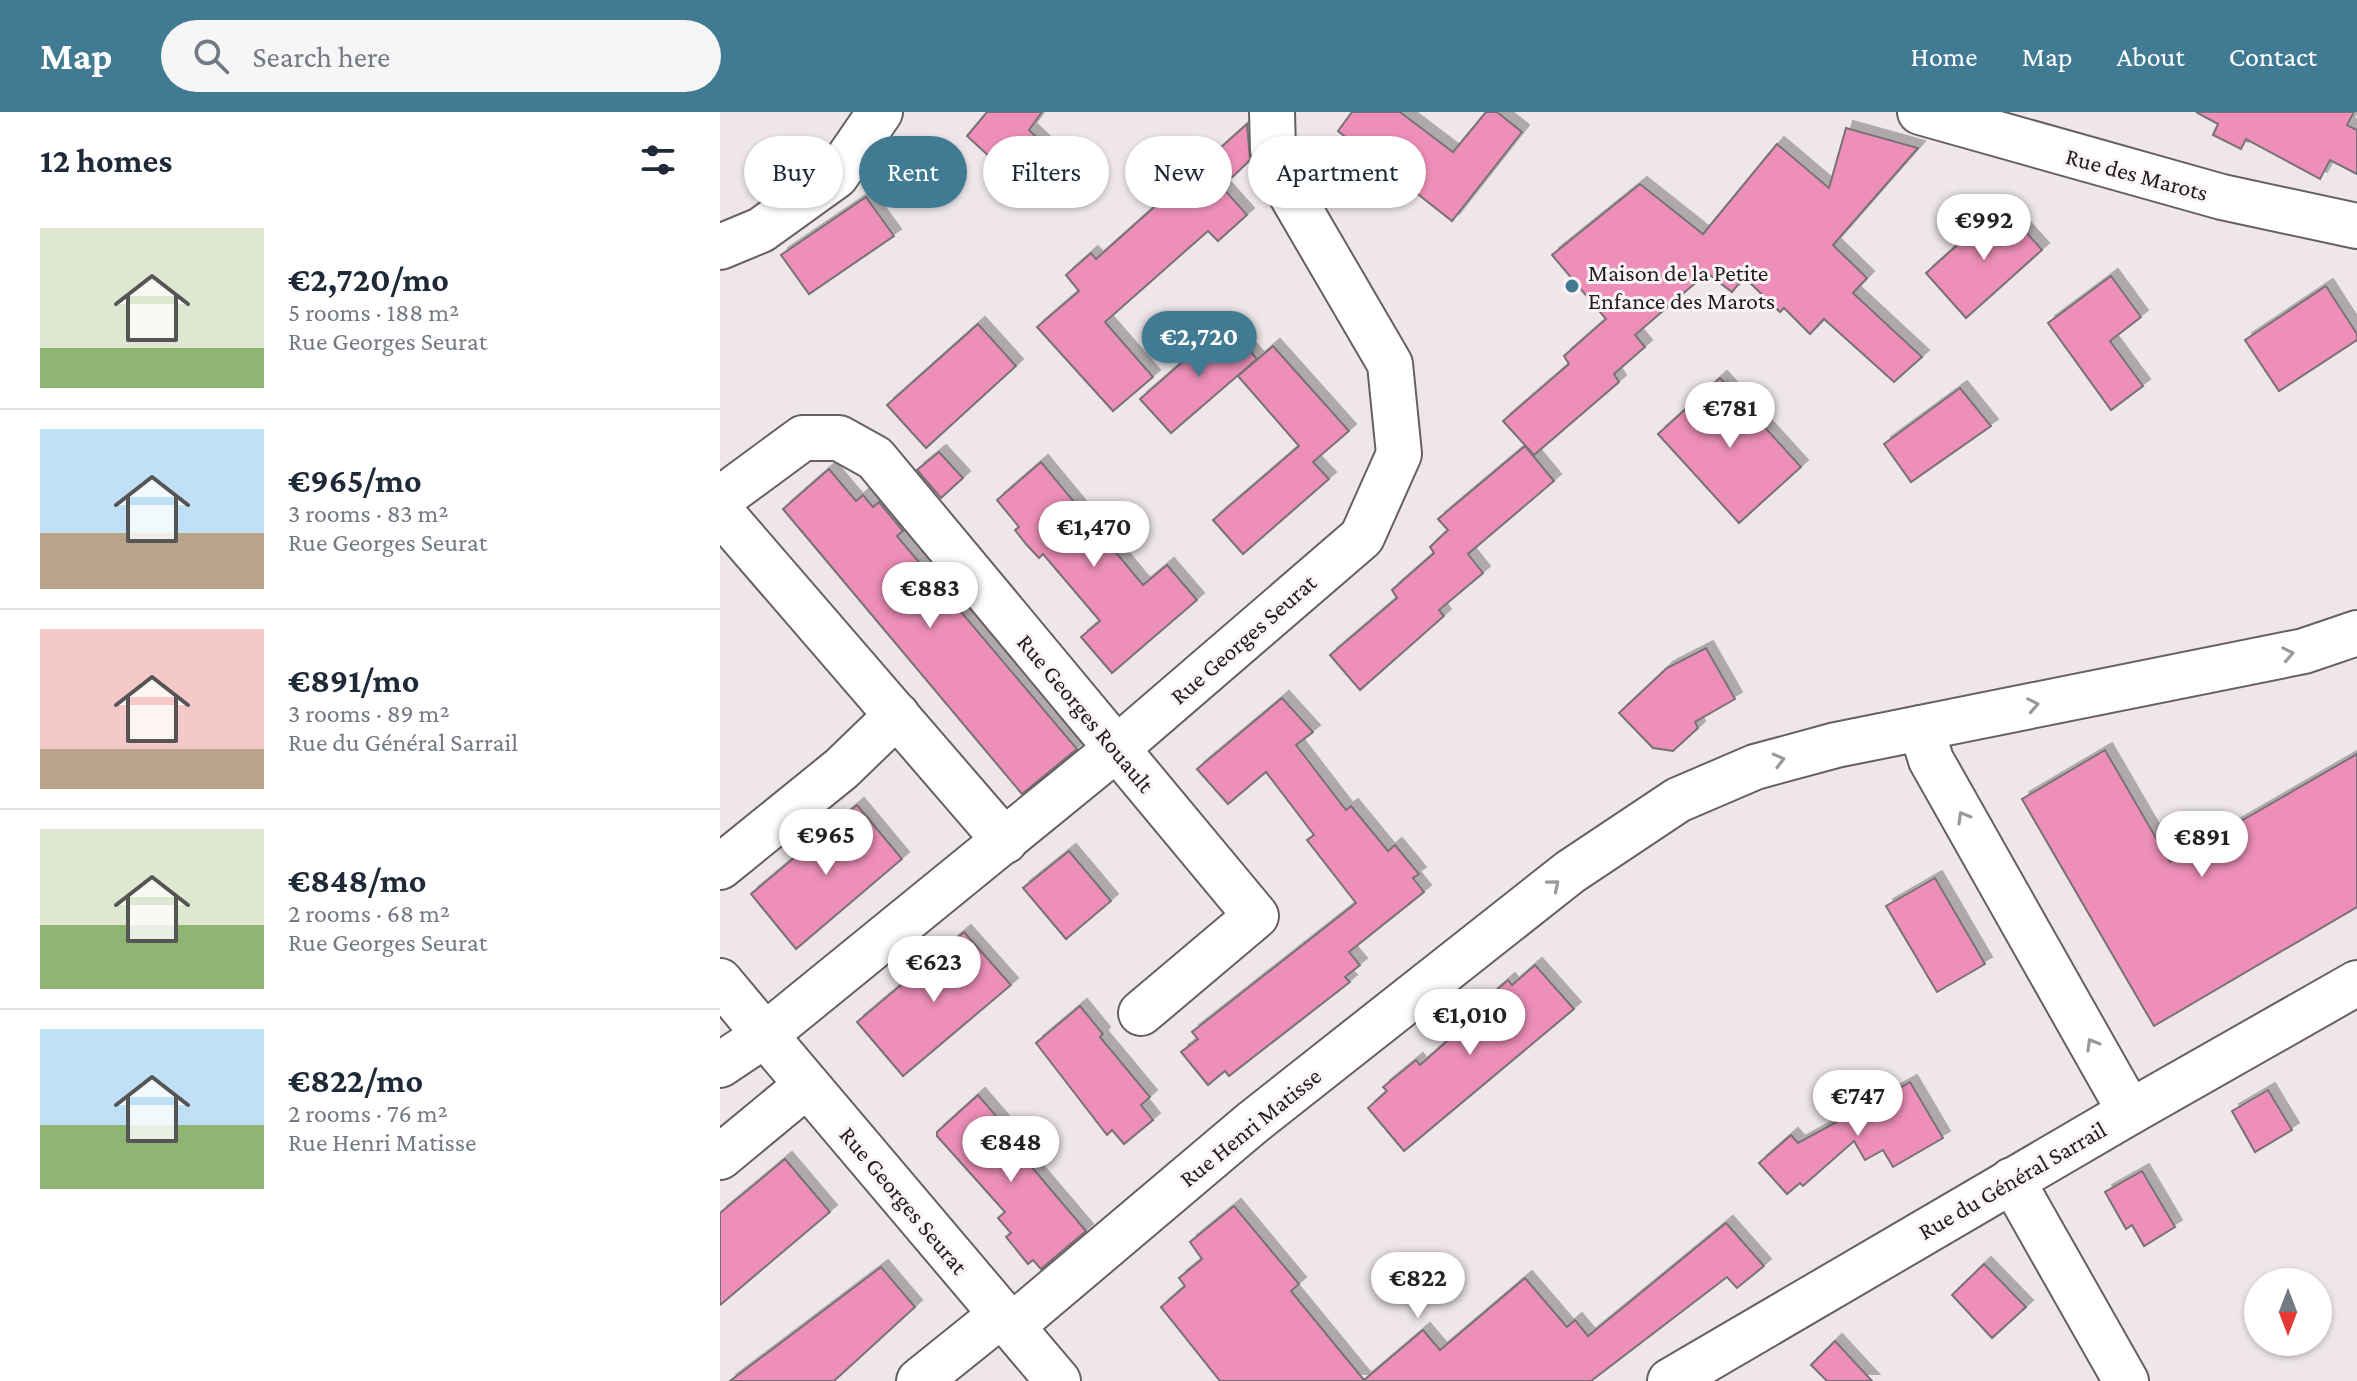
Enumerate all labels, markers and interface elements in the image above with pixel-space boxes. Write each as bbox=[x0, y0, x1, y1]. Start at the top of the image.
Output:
search box bbox=[161, 20, 721, 92]
icon: search bbox=[189, 34, 233, 78]
text: Map bbox=[40, 35, 113, 77]
text: Search here bbox=[253, 40, 390, 73]
text: Home bbox=[1911, 41, 1978, 72]
text: Map bbox=[2022, 41, 2073, 72]
text: About bbox=[2117, 41, 2185, 72]
text: Contact bbox=[2229, 41, 2317, 72]
chip: Buy bbox=[744, 136, 843, 208]
chip: Rent bbox=[859, 136, 967, 208]
chip: Filters bbox=[983, 136, 1109, 208]
chip: New bbox=[1125, 136, 1232, 208]
chip: Apartment bbox=[1248, 136, 1426, 208]
icon: filters bbox=[636, 138, 680, 182]
text: 12 homes bbox=[40, 142, 172, 179]
street label: Rue des Marots bbox=[2063, 142, 2211, 206]
pin: €992 bbox=[1937, 194, 2031, 262]
text: €992 bbox=[1955, 205, 2013, 234]
place label: Maison de la Petite Enfance des Marots bbox=[1588, 259, 1775, 314]
icon: home bbox=[104, 260, 200, 356]
text: €2,720/mo bbox=[288, 261, 449, 298]
marker: Maison de la Petite Enfance des Marots bbox=[1563, 277, 1581, 295]
text: 5 rooms · 188 m² bbox=[288, 298, 459, 327]
pin: €2,720 bbox=[1134, 311, 1264, 379]
text: €2,720 bbox=[1160, 322, 1238, 351]
text: Rue Georges Seurat bbox=[288, 327, 487, 356]
pin: €781 bbox=[1683, 382, 1777, 450]
text: €781 bbox=[1703, 393, 1757, 422]
icon: home bbox=[104, 461, 200, 557]
text: €965/mo bbox=[288, 462, 422, 499]
text: 3 rooms · 83 m² bbox=[288, 499, 449, 528]
pin: €1,470 bbox=[1029, 501, 1159, 569]
text: €1,470 bbox=[1056, 512, 1132, 541]
text: Rue Georges Seurat bbox=[288, 528, 487, 557]
pin: €883 bbox=[883, 562, 977, 630]
street label: Rue Georges Seurat bbox=[1165, 568, 1322, 710]
text: €883 bbox=[900, 573, 960, 602]
street label: Rue Georges Rouault bbox=[1012, 628, 1161, 798]
one-way arrow bbox=[2281, 646, 2294, 663]
icon: home bbox=[104, 661, 200, 757]
text: €891/mo bbox=[288, 662, 419, 699]
one-way arrow bbox=[2026, 697, 2040, 714]
text: 3 rooms · 89 m² bbox=[288, 699, 450, 728]
text: Rue du Général Sarrail bbox=[288, 728, 518, 757]
one-way arrow bbox=[1772, 753, 1786, 769]
pin: €965 bbox=[779, 809, 873, 877]
one-way arrow bbox=[1958, 811, 1973, 826]
pin: €891 bbox=[2155, 811, 2249, 879]
text: €965 bbox=[797, 820, 855, 849]
text: €891 bbox=[2174, 822, 2230, 851]
icon: home bbox=[104, 861, 200, 957]
text: €848/mo bbox=[288, 862, 427, 899]
one-way arrow bbox=[1544, 880, 1559, 895]
text: 2 rooms · 68 m² bbox=[288, 899, 450, 928]
text: Rue Georges Seurat bbox=[288, 928, 487, 957]
pin: €623 bbox=[887, 936, 981, 1004]
text: €623 bbox=[906, 947, 962, 976]
pin: €1,010 bbox=[1405, 989, 1535, 1057]
text: €1,010 bbox=[1432, 1000, 1508, 1029]
one-way arrow bbox=[2086, 1037, 2101, 1052]
icon: home bbox=[104, 1061, 200, 1157]
text: €822/mo bbox=[288, 1062, 423, 1099]
street label: Rue Henri Matisse bbox=[1174, 1062, 1326, 1192]
pin: €747 bbox=[1811, 1070, 1905, 1138]
text: €747 bbox=[1831, 1081, 1885, 1110]
text: 2 rooms · 76 m² bbox=[288, 1099, 448, 1128]
street label: Rue du Général Sarrail bbox=[1913, 1115, 2111, 1245]
pin: €848 bbox=[964, 1116, 1058, 1184]
street label: Rue Georges Seurat bbox=[834, 1121, 974, 1280]
text: €848 bbox=[980, 1127, 1042, 1156]
text: Rue Henri Matisse bbox=[288, 1128, 476, 1157]
pin: €822 bbox=[1371, 1252, 1465, 1320]
text: €822 bbox=[1389, 1263, 1447, 1292]
north arrow bbox=[2244, 1268, 2332, 1356]
map controls bbox=[2244, 1268, 2332, 1356]

